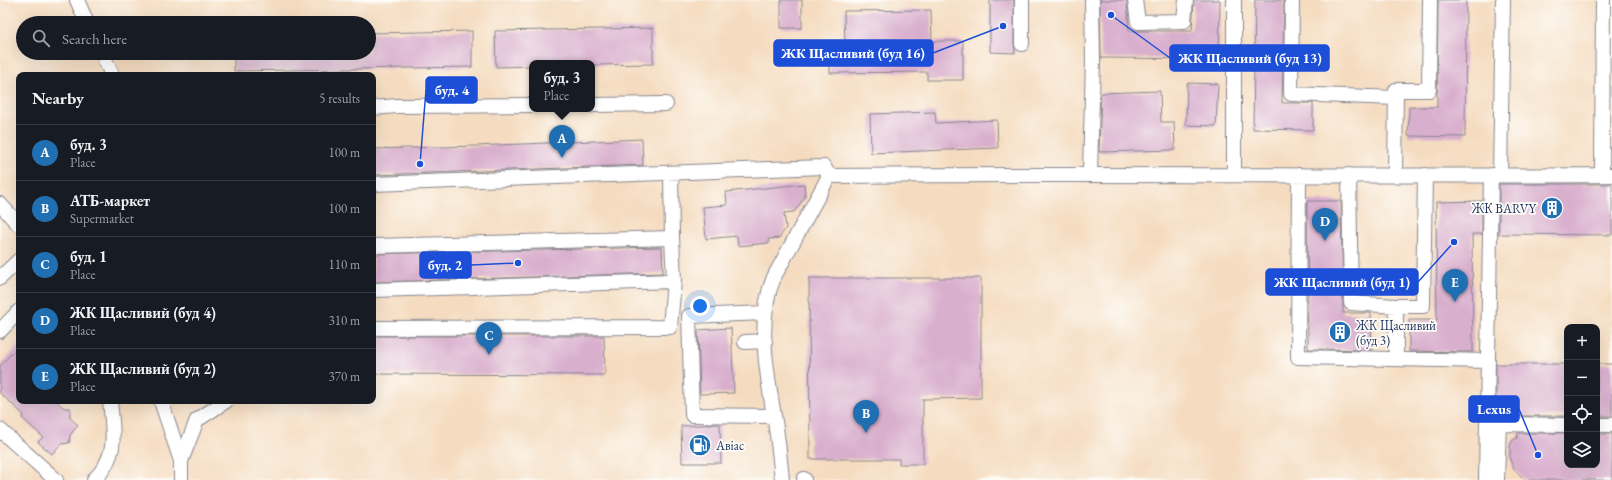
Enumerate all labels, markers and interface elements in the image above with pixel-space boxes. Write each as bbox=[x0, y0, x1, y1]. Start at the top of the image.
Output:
search box bbox=[16, 16, 376, 60]
icon: search bbox=[30, 27, 52, 49]
text: Search here bbox=[62, 29, 127, 48]
callout: ЖК Щасливий (буд 16) bbox=[774, 40, 933, 66]
text: ЖК Щасливий (буд 16) bbox=[780, 44, 925, 62]
callout: ЖК Щасливий (буд 13) bbox=[1170, 45, 1329, 71]
text: ЖК Щасливий (буд 13) bbox=[1177, 49, 1322, 67]
popup bbox=[529, 60, 595, 112]
text: буд. 3 bbox=[544, 68, 580, 87]
callout: буд. 4 bbox=[426, 77, 477, 103]
text: буд. 4 bbox=[435, 81, 470, 99]
text: Nearby bbox=[32, 87, 84, 109]
text: Place bbox=[544, 87, 569, 104]
text: 5 results bbox=[319, 90, 360, 107]
pin: A bbox=[549, 125, 575, 158]
text: буд. 3 bbox=[70, 135, 107, 154]
text: A bbox=[40, 144, 50, 161]
text: 100 m bbox=[329, 144, 360, 161]
text: Place bbox=[70, 154, 96, 171]
text: АТБ-маркет bbox=[70, 191, 150, 210]
building icon: ЖК BARVY bbox=[1539, 195, 1565, 221]
text: B bbox=[41, 200, 49, 217]
text: 100 m bbox=[329, 200, 360, 217]
place label: ЖК BARVY bbox=[1470, 200, 1537, 217]
pin: D bbox=[1312, 208, 1338, 241]
text: Supermarket bbox=[70, 210, 134, 227]
text: буд. 1 bbox=[70, 247, 107, 266]
callout: буд. 2 bbox=[420, 252, 471, 278]
text: C bbox=[40, 256, 50, 273]
text: 110 m bbox=[329, 256, 360, 273]
text: буд. 2 bbox=[428, 256, 463, 274]
text: Place bbox=[70, 266, 96, 283]
callout: ЖК Щасливий (буд 1) bbox=[1266, 269, 1418, 295]
pin: E bbox=[1442, 269, 1468, 302]
text: ЖК Щасливий (буд 1) bbox=[1273, 273, 1410, 291]
your location bbox=[690, 296, 710, 316]
text: ЖК Щасливий (буд 4) bbox=[70, 303, 216, 322]
text: D bbox=[40, 312, 50, 329]
text: 310 m bbox=[329, 312, 360, 329]
place label: ЖК Щасливий (буд 3) bbox=[1355, 317, 1436, 349]
building icon: ЖК Щасливий (буд 3) bbox=[1327, 319, 1353, 345]
text: Place bbox=[70, 322, 96, 339]
pin: C bbox=[476, 322, 502, 355]
map controls bbox=[1564, 324, 1600, 468]
button: + bbox=[1564, 324, 1600, 360]
text: ЖК Щасливий (буд 2) bbox=[70, 359, 216, 378]
button: − bbox=[1564, 360, 1600, 396]
text: E bbox=[41, 368, 49, 385]
text: 370 m bbox=[329, 368, 360, 385]
text: Place bbox=[70, 378, 96, 395]
callout: Lexus bbox=[1469, 396, 1519, 422]
button: locate bbox=[1564, 396, 1600, 432]
pin: B bbox=[853, 400, 879, 433]
text: Lexus bbox=[1477, 400, 1511, 418]
fuel station icon: Авіас bbox=[687, 432, 713, 458]
button: layers bbox=[1564, 432, 1600, 468]
place label: Авіас bbox=[715, 437, 744, 454]

